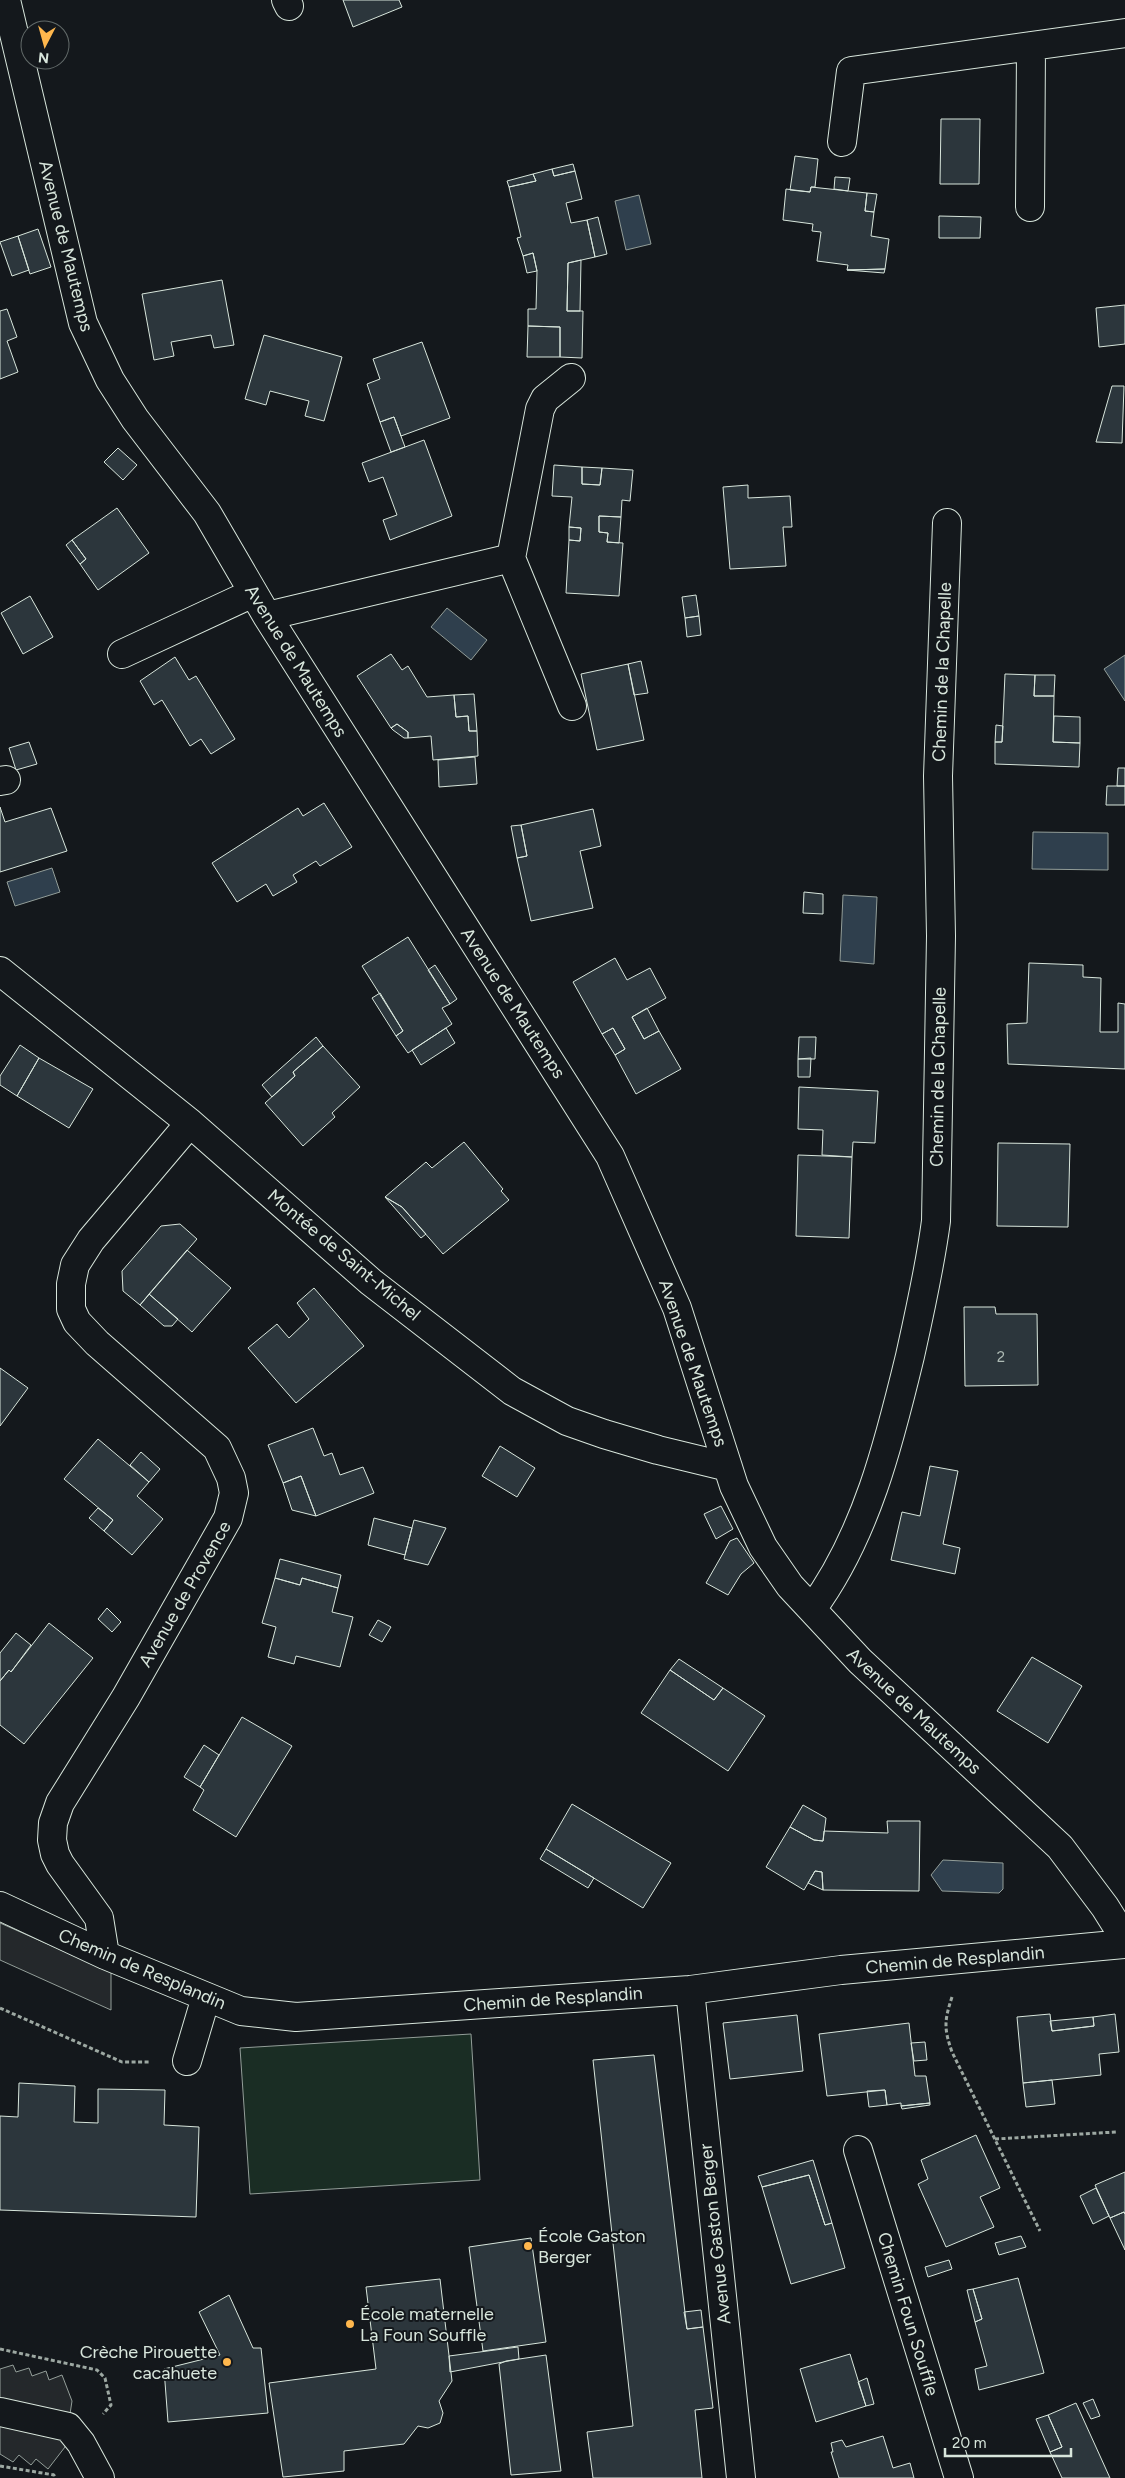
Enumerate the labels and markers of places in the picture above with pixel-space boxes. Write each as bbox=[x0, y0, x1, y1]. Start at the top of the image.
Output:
place label: École Gaston Berger bbox=[538, 2225, 646, 2268]
marker: École Gaston Berger bbox=[522, 2240, 534, 2252]
place label: École maternelle La Foun Souffle bbox=[360, 2303, 494, 2346]
marker: École maternelle La Foun Souffle bbox=[344, 2318, 356, 2330]
place label: Crèche Pirouette cacahuete bbox=[80, 2341, 217, 2384]
marker: Crèche Pirouette cacahuete bbox=[221, 2356, 233, 2368]

